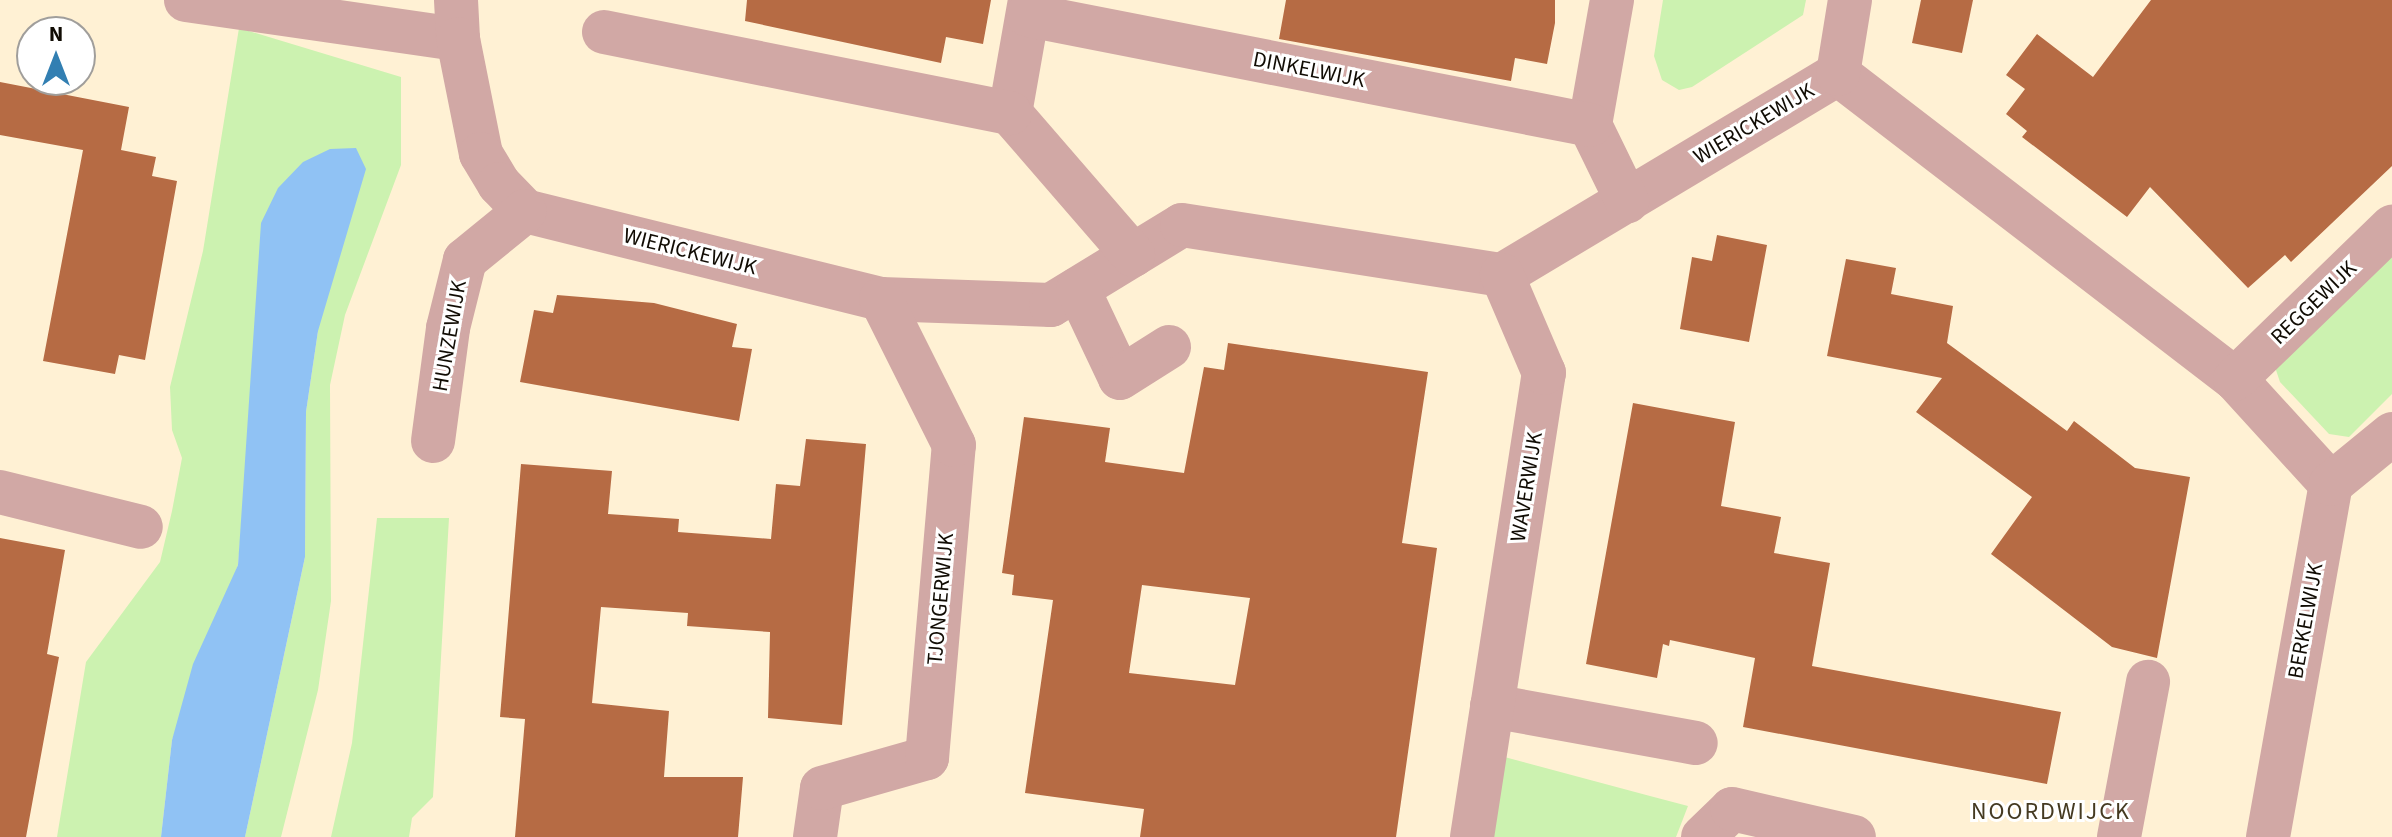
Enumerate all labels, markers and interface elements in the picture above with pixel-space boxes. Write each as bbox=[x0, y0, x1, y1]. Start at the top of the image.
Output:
north arrow bbox=[16, 16, 96, 96]
text: N bbox=[49, 18, 63, 50]
street label: DINKELWIJK bbox=[1251, 46, 1367, 94]
street label: WIERICKEWIJK bbox=[1689, 78, 1819, 170]
street label: WIERICKEWIJK bbox=[621, 223, 759, 281]
street label: REGGEWIJK bbox=[2266, 256, 2362, 350]
street label: HUNZEWIJK bbox=[427, 278, 473, 394]
street label: WAVERWIJK bbox=[1505, 430, 1549, 544]
street label: TJONGERWIJK bbox=[922, 532, 960, 666]
street label: BERKELWIJK bbox=[2283, 561, 2329, 681]
district label: NOORDWIJCK bbox=[1971, 798, 2131, 826]

